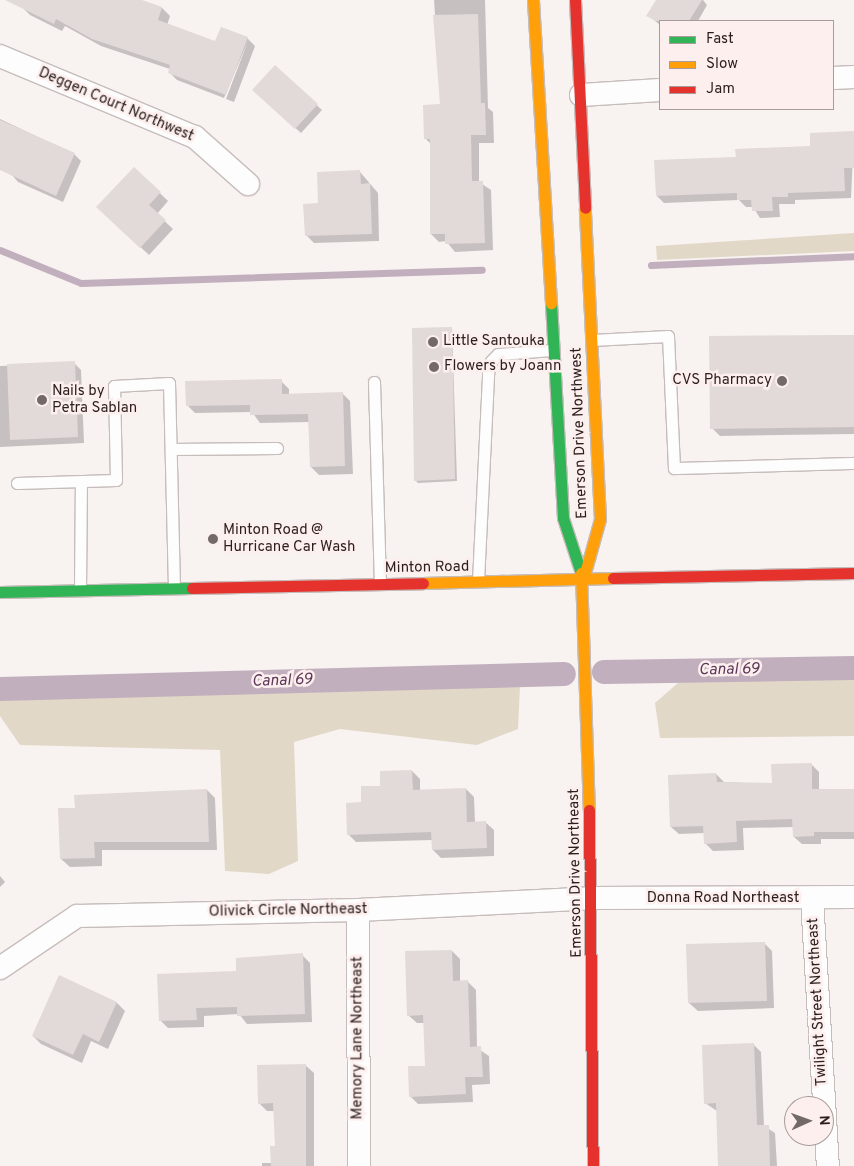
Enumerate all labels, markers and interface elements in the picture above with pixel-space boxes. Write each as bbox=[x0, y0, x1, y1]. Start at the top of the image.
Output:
legend bbox=[659, 20, 834, 110]
text: Fast bbox=[706, 30, 734, 49]
text: Slow bbox=[706, 55, 738, 74]
street label: Deggen Court Northwest bbox=[36, 64, 196, 146]
text: Jam bbox=[706, 80, 735, 99]
place label: Little Santouka bbox=[443, 333, 545, 351]
marker: Little Santouka bbox=[427, 336, 439, 348]
street label: Emerson Drive Northwest bbox=[568, 347, 592, 519]
place label: Flowers by Joann bbox=[444, 358, 561, 376]
marker: Flowers by Joann bbox=[428, 361, 440, 373]
place label: CVS Pharmacy bbox=[672, 372, 772, 390]
marker: CVS Pharmacy bbox=[776, 375, 788, 387]
place label: Nails by Petra Sablan bbox=[52, 382, 137, 417]
marker: Nails by Petra Sablan bbox=[36, 394, 48, 406]
place label: Minton Road @ Hurricane Car Wash bbox=[223, 521, 356, 556]
marker: Minton Road @ Hurricane Car Wash bbox=[207, 533, 219, 545]
street label: Minton Road bbox=[385, 558, 469, 578]
water label: Canal 69 bbox=[699, 660, 759, 680]
water label: Canal 69 bbox=[251, 670, 313, 692]
street label: Emerson Drive Northeast bbox=[566, 788, 586, 958]
street label: Donna Road Northeast bbox=[647, 890, 799, 908]
street label: Olivick Circle Northeast bbox=[209, 901, 367, 921]
street label: Twilight Street Northeast bbox=[805, 917, 831, 1087]
street label: Memory Lane Northeast bbox=[349, 956, 367, 1120]
north arrow bbox=[784, 1096, 834, 1146]
text: N bbox=[815, 1115, 832, 1126]

